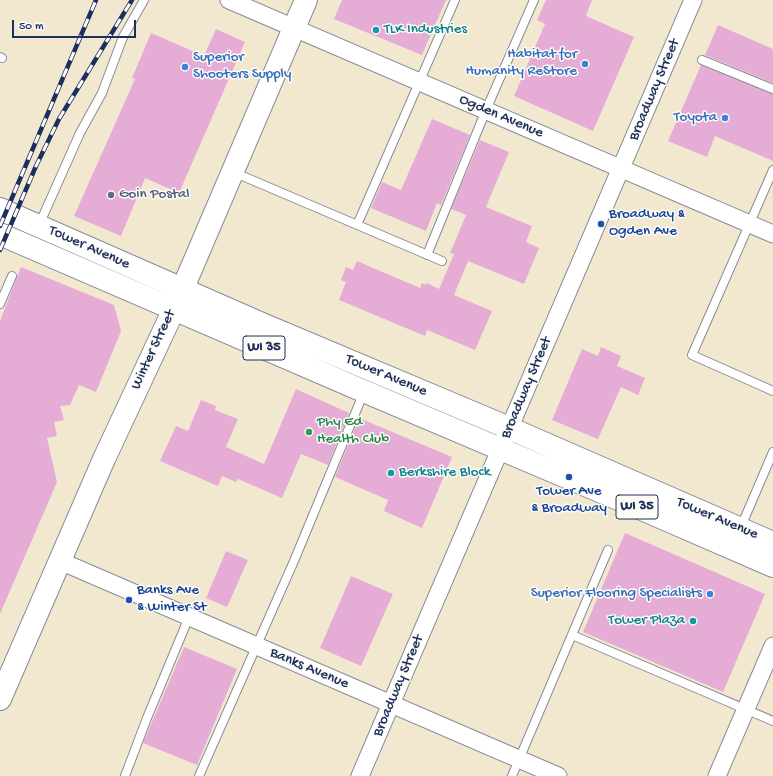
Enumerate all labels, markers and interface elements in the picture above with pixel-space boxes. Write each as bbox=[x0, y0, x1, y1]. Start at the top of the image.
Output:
scale bar bbox=[14, 12, 138, 38]
text: 50 m bbox=[19, 20, 44, 34]
place label: TLK Industries bbox=[384, 21, 467, 39]
marker: TLK Industries bbox=[371, 25, 381, 35]
street label: Broadway Street bbox=[625, 36, 685, 144]
place label: Habitat for Humanity ReStore bbox=[465, 46, 577, 81]
place label: Superior Shooters Supply bbox=[193, 49, 291, 84]
marker: Habitat for Humanity ReStore bbox=[580, 59, 590, 69]
marker: Superior Shooters Supply bbox=[180, 62, 190, 72]
street label: Ogden Avenue bbox=[456, 91, 546, 143]
place label: Toyota bbox=[674, 109, 717, 127]
marker: Toyota bbox=[720, 113, 730, 123]
place label: Goin Postal bbox=[119, 186, 190, 204]
marker: Goin Postal bbox=[106, 190, 116, 200]
place label: Broadway & Ogden Ave bbox=[609, 206, 685, 241]
marker: Broadway & Ogden Ave bbox=[596, 219, 606, 229]
street label: Tower Avenue bbox=[46, 222, 132, 274]
street label: Winter Street bbox=[128, 307, 180, 393]
street label: Broadway Street bbox=[497, 334, 557, 442]
road number: WI 35 bbox=[243, 336, 285, 360]
street label: Tower Avenue bbox=[342, 351, 430, 401]
place label: Phy Ed Health Club bbox=[317, 414, 389, 449]
marker: Phy Ed Health Club bbox=[304, 427, 314, 437]
place label: Berkshire Block bbox=[399, 464, 490, 482]
marker: Berkshire Block bbox=[386, 468, 396, 478]
marker: Tower Ave & Broadway bbox=[564, 472, 574, 482]
place label: Tower Ave & Broadway bbox=[531, 483, 607, 518]
street label: Tower Avenue bbox=[673, 494, 761, 544]
road number: WI 35 bbox=[616, 495, 658, 519]
place label: Banks Ave & Winter St bbox=[137, 582, 206, 617]
place label: Superior Flooring Specialists bbox=[531, 585, 702, 603]
marker: Superior Flooring Specialists bbox=[705, 589, 715, 599]
marker: Banks Ave & Winter St bbox=[124, 595, 134, 605]
place label: Tower Plaza bbox=[608, 612, 685, 630]
marker: Tower Plaza bbox=[688, 616, 698, 626]
street label: Broadway Street bbox=[369, 632, 429, 740]
street label: Banks Avenue bbox=[267, 644, 351, 694]

